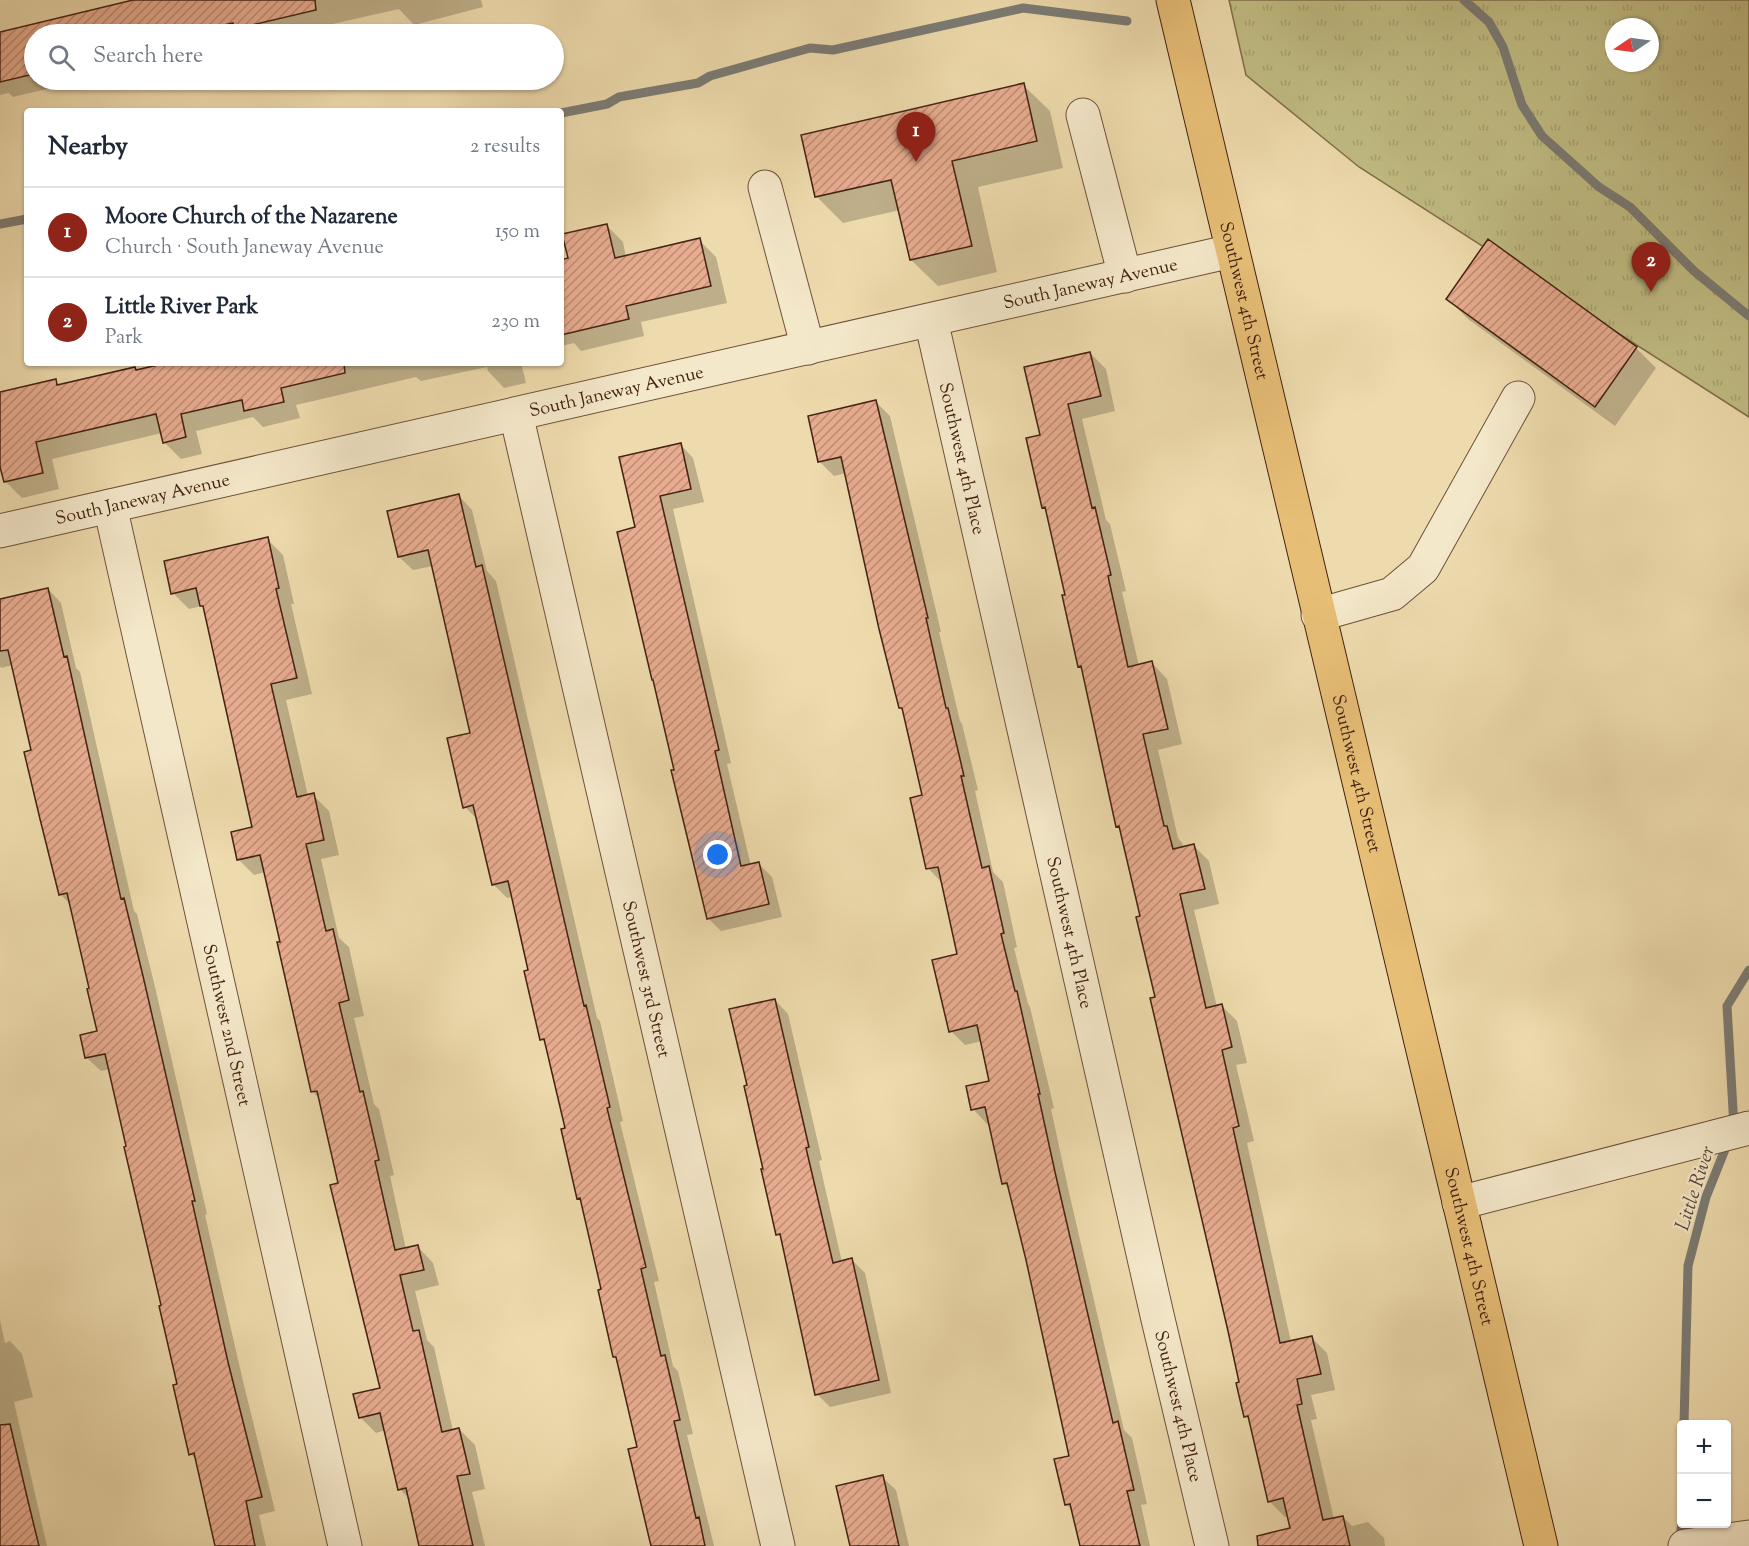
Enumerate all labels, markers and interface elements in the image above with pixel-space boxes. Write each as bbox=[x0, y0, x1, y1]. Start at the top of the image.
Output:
north arrow bbox=[1605, 18, 1659, 72]
search box bbox=[24, 24, 564, 90]
icon: search bbox=[45, 41, 78, 74]
text: Search here bbox=[93, 41, 203, 73]
pin: 1 bbox=[896, 112, 936, 162]
text: Nearby bbox=[48, 129, 128, 166]
text: 2 results bbox=[470, 133, 540, 162]
text: Moore Church of the Nazarene bbox=[105, 202, 398, 234]
text: 1 bbox=[64, 218, 71, 247]
text: 150 m bbox=[495, 218, 540, 247]
street label: Southwest 4th Street bbox=[1211, 219, 1274, 383]
text: Church · South Janeway Avenue bbox=[105, 234, 384, 263]
pin: 2 bbox=[1632, 242, 1670, 292]
street label: South Janeway Avenue bbox=[1001, 253, 1180, 318]
text: Little River Park bbox=[105, 292, 258, 324]
text: 2 bbox=[63, 308, 72, 337]
text: 230 m bbox=[491, 308, 540, 337]
text: Park bbox=[105, 324, 143, 353]
street label: South Janeway Avenue bbox=[527, 360, 706, 425]
street label: Southwest 4th Place bbox=[931, 380, 990, 537]
street label: South Janeway Avenue bbox=[53, 468, 233, 533]
street label: Southwest 4th Street bbox=[1324, 692, 1387, 856]
your location bbox=[703, 840, 732, 869]
street label: Southwest 4th Place bbox=[1038, 854, 1098, 1011]
street label: Southwest 3rd Street bbox=[614, 898, 676, 1061]
street label: Southwest 2nd Street bbox=[194, 942, 256, 1109]
water label: Little River bbox=[1669, 1143, 1724, 1235]
street label: Southwest 4th Street bbox=[1436, 1165, 1499, 1328]
street label: Southwest 4th Place bbox=[1146, 1328, 1207, 1485]
map controls bbox=[1677, 1420, 1731, 1528]
button: + bbox=[1677, 1420, 1731, 1474]
button: − bbox=[1677, 1474, 1731, 1528]

